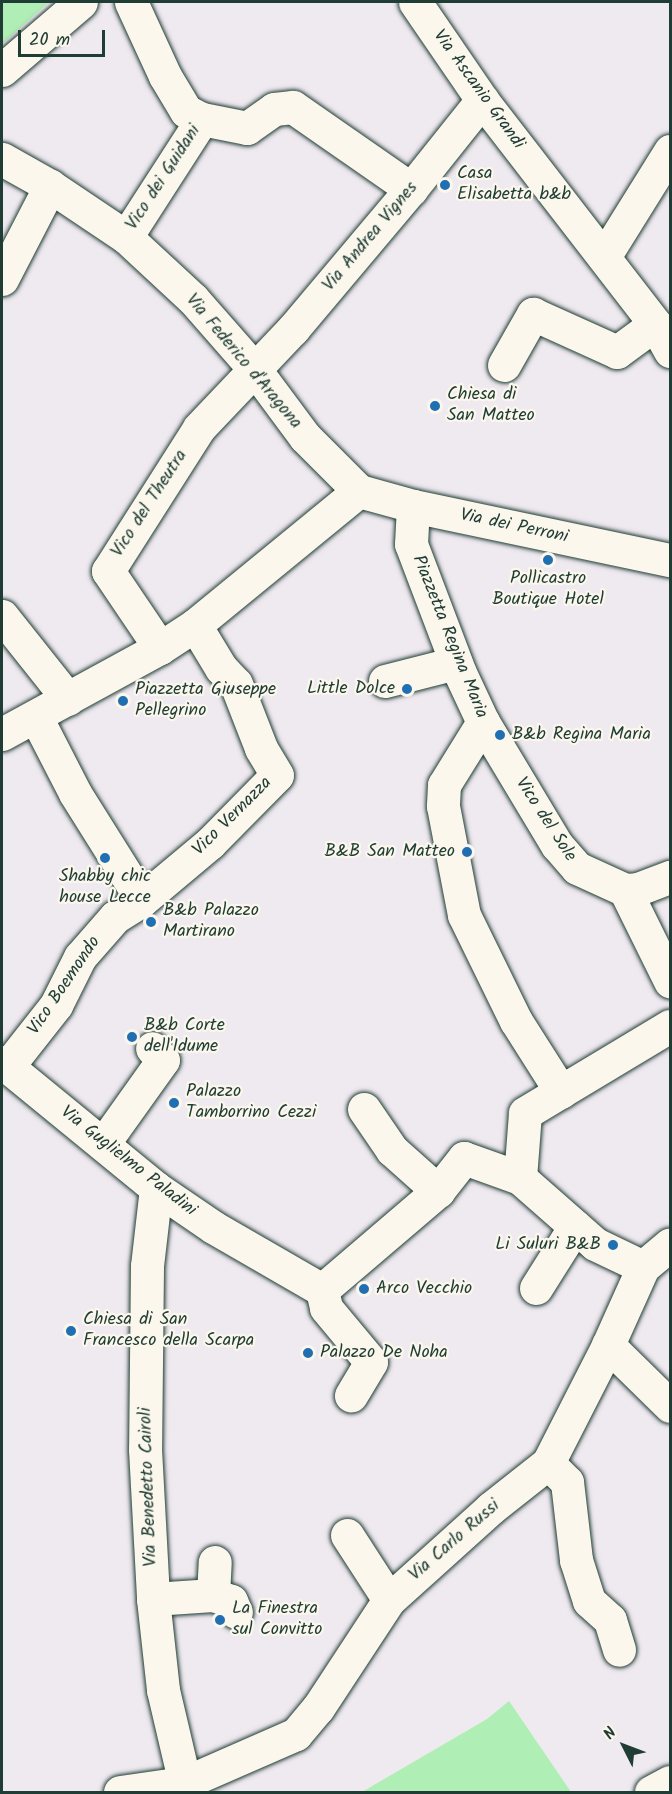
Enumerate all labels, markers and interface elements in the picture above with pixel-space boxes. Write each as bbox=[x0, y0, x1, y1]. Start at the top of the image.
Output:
scale bar bbox=[21, 18, 108, 56]
text: 20 m bbox=[29, 26, 70, 55]
street label: Via Ascanio Grandi bbox=[428, 26, 528, 154]
street label: Vico dei Guidani bbox=[122, 121, 206, 235]
place label: Casa Elisabetta b&b bbox=[457, 164, 571, 207]
street label: Via Andrea Vignes bbox=[319, 178, 423, 296]
marker: Casa Elisabetta b&b bbox=[438, 178, 452, 192]
street label: Via Federico d'Aragona bbox=[180, 290, 306, 434]
place label: Chiesa di San Matteo bbox=[447, 385, 535, 428]
marker: Chiesa di San Matteo bbox=[428, 399, 442, 413]
street label: Vico del Theutra bbox=[107, 446, 193, 562]
street label: Via dei Perroni bbox=[458, 505, 570, 549]
street label: Piazzetta Regina Maria bbox=[406, 552, 492, 722]
marker: Pollicastro Boutique Hotel bbox=[541, 553, 555, 567]
place label: Pollicastro Boutique Hotel bbox=[492, 569, 604, 612]
place label: Little Dolce bbox=[307, 678, 395, 700]
place label: Piazzetta Giuseppe Pellegrino bbox=[135, 680, 276, 722]
marker: Little Dolce bbox=[400, 682, 414, 696]
marker: Piazzetta Giuseppe Pellegrino bbox=[116, 694, 130, 708]
place label: B&b Regina Maria bbox=[512, 724, 651, 746]
marker: B&b Regina Maria bbox=[493, 728, 507, 742]
street label: Vico Vernazza bbox=[189, 773, 277, 861]
street label: Vico del Sole bbox=[510, 774, 580, 866]
place label: B&B San Matteo bbox=[325, 841, 455, 863]
marker: B&B San Matteo bbox=[460, 845, 474, 859]
marker: Shabby chic house Lecce bbox=[98, 851, 112, 865]
place label: Shabby chic house Lecce bbox=[59, 867, 151, 910]
place label: B&b Palazzo Martirano bbox=[163, 901, 259, 944]
marker: B&b Palazzo Martirano bbox=[144, 915, 158, 929]
street label: Vico Boemondo bbox=[24, 933, 106, 1039]
place label: B&b Corte dell'Idume bbox=[144, 1016, 225, 1058]
marker: B&b Corte dell'Idume bbox=[125, 1030, 139, 1044]
place label: Palazzo Tamborrino Cezzi bbox=[186, 1082, 316, 1124]
marker: Palazzo Tamborrino Cezzi bbox=[167, 1096, 181, 1110]
street label: Via Guglielmo Paladini bbox=[56, 1102, 200, 1222]
place label: Li Suluri B&B bbox=[495, 1234, 601, 1256]
marker: Li Suluri B&B bbox=[606, 1238, 620, 1252]
place label: Arco Vecchio bbox=[376, 1278, 472, 1300]
marker: Arco Vecchio bbox=[357, 1282, 371, 1296]
place label: Chiesa di San Francesco della Scarpa bbox=[83, 1310, 254, 1352]
marker: Chiesa di San Francesco della Scarpa bbox=[64, 1324, 78, 1338]
place label: Palazzo De Noha bbox=[320, 1342, 448, 1364]
marker: Palazzo De Noha bbox=[301, 1346, 315, 1360]
street label: Via Benedetto Cairoli bbox=[135, 1407, 163, 1567]
street label: Via Carlo Russi bbox=[405, 1496, 505, 1586]
place label: La Finestra sul Convitto bbox=[232, 1599, 322, 1642]
marker: La Finestra sul Convitto bbox=[213, 1613, 227, 1627]
north arrow bbox=[594, 1716, 654, 1776]
text: N bbox=[598, 1722, 623, 1746]

